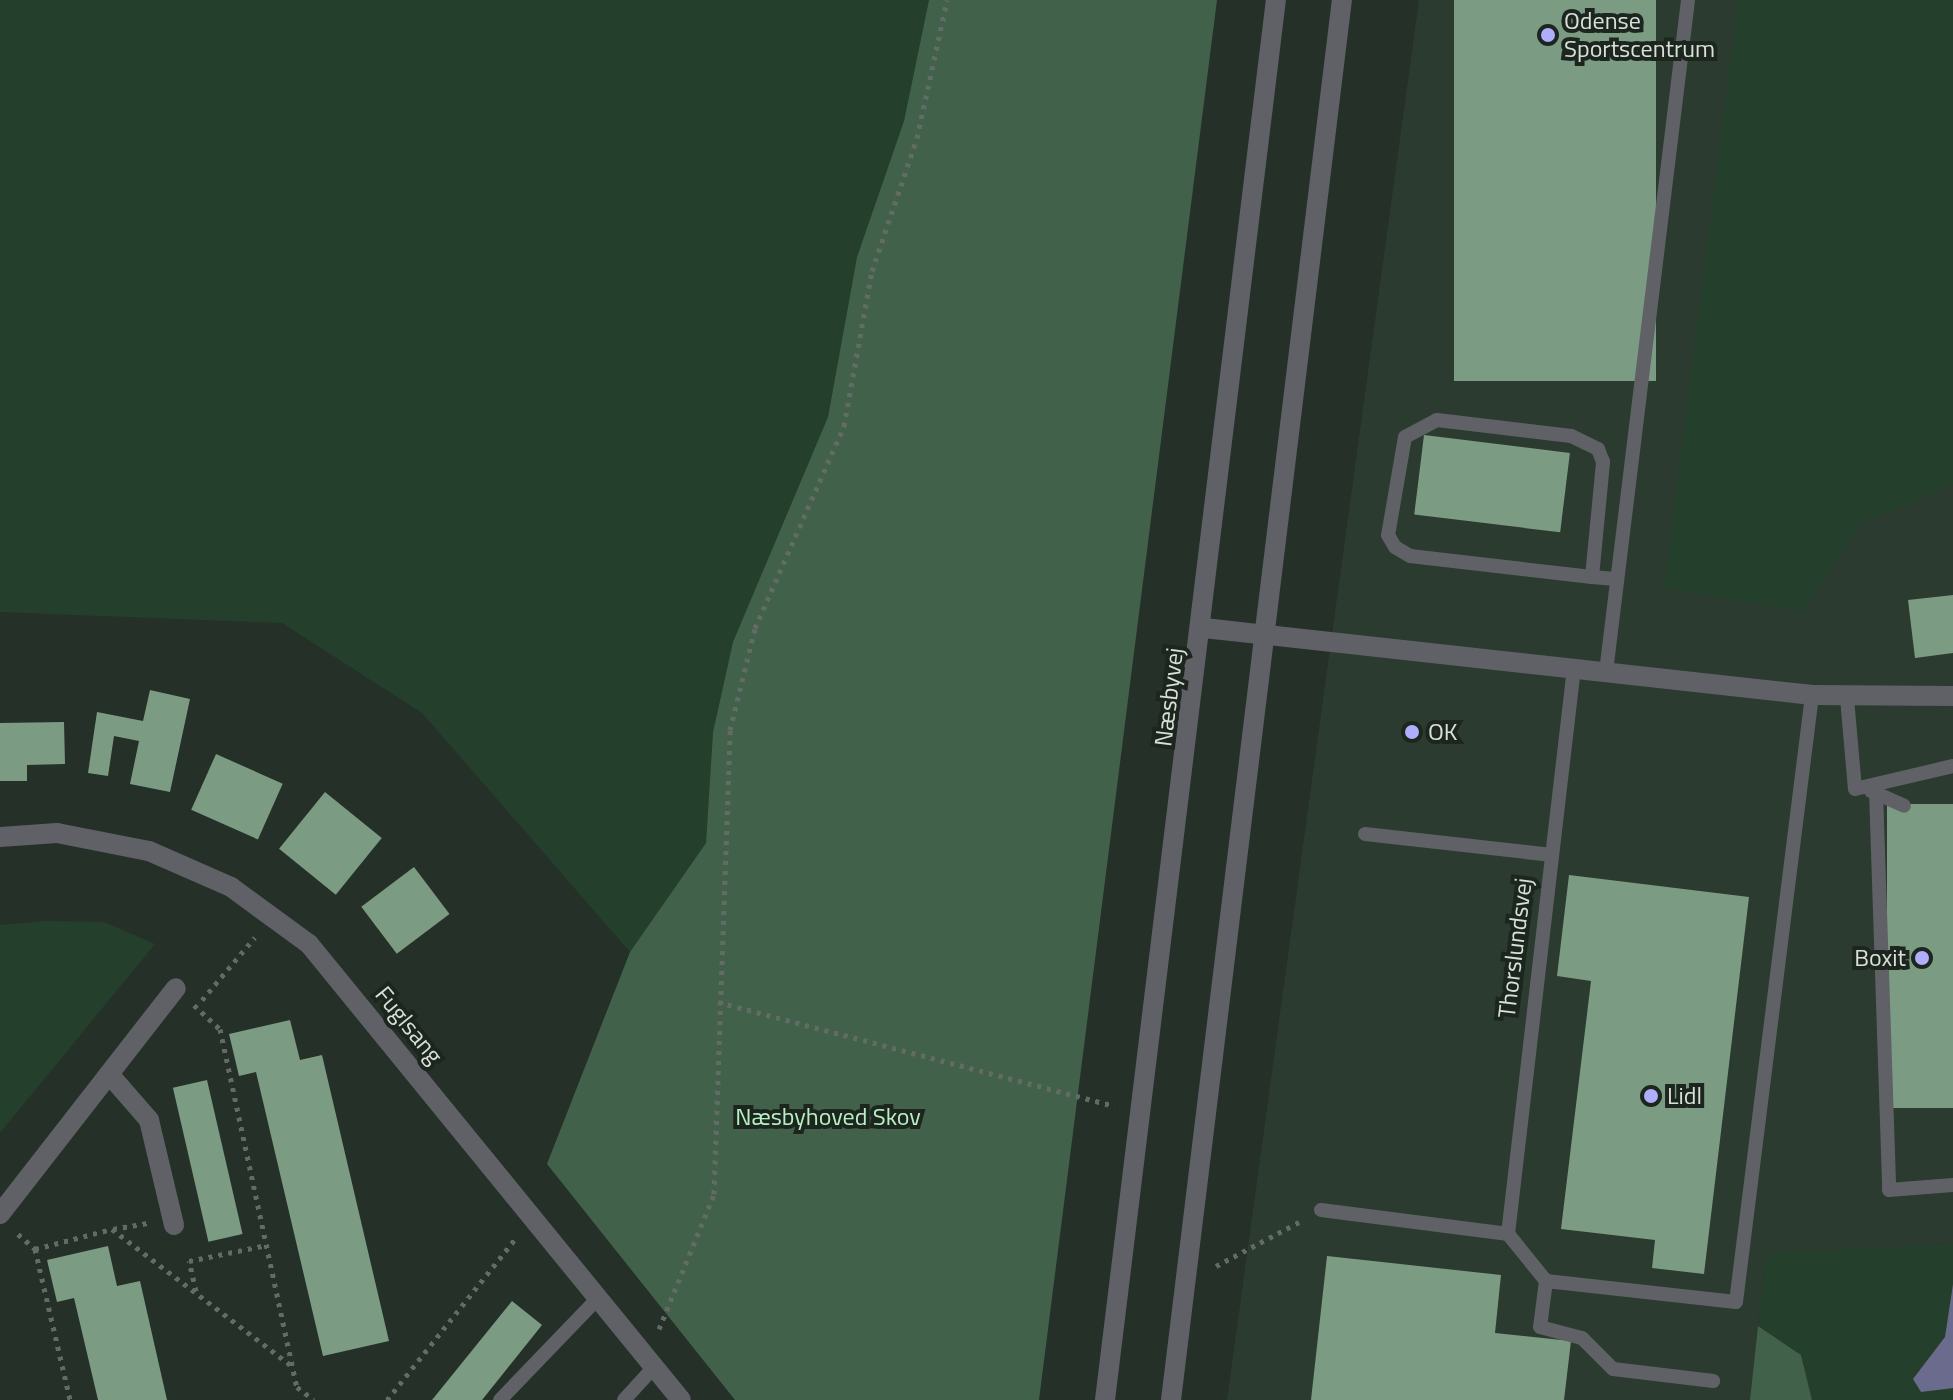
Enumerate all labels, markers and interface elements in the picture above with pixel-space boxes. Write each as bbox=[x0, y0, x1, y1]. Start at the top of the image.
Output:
place label: Odense Sportscentrum bbox=[1564, 7, 1715, 63]
marker: Odense Sportscentrum bbox=[1539, 26, 1557, 44]
street label: Næsbyvej bbox=[1149, 646, 1189, 748]
place label: OK bbox=[1428, 718, 1457, 746]
marker: OK bbox=[1403, 723, 1421, 741]
street label: Thorslundsvej bbox=[1492, 876, 1538, 1020]
place label: Boxit bbox=[1854, 944, 1906, 972]
marker: Boxit bbox=[1913, 949, 1931, 967]
street label: Fuglsang bbox=[369, 980, 449, 1070]
place label: Lidl bbox=[1667, 1082, 1702, 1110]
marker: Lidl bbox=[1642, 1087, 1660, 1105]
park label: Næsbyhoved Skov bbox=[735, 1103, 921, 1131]

